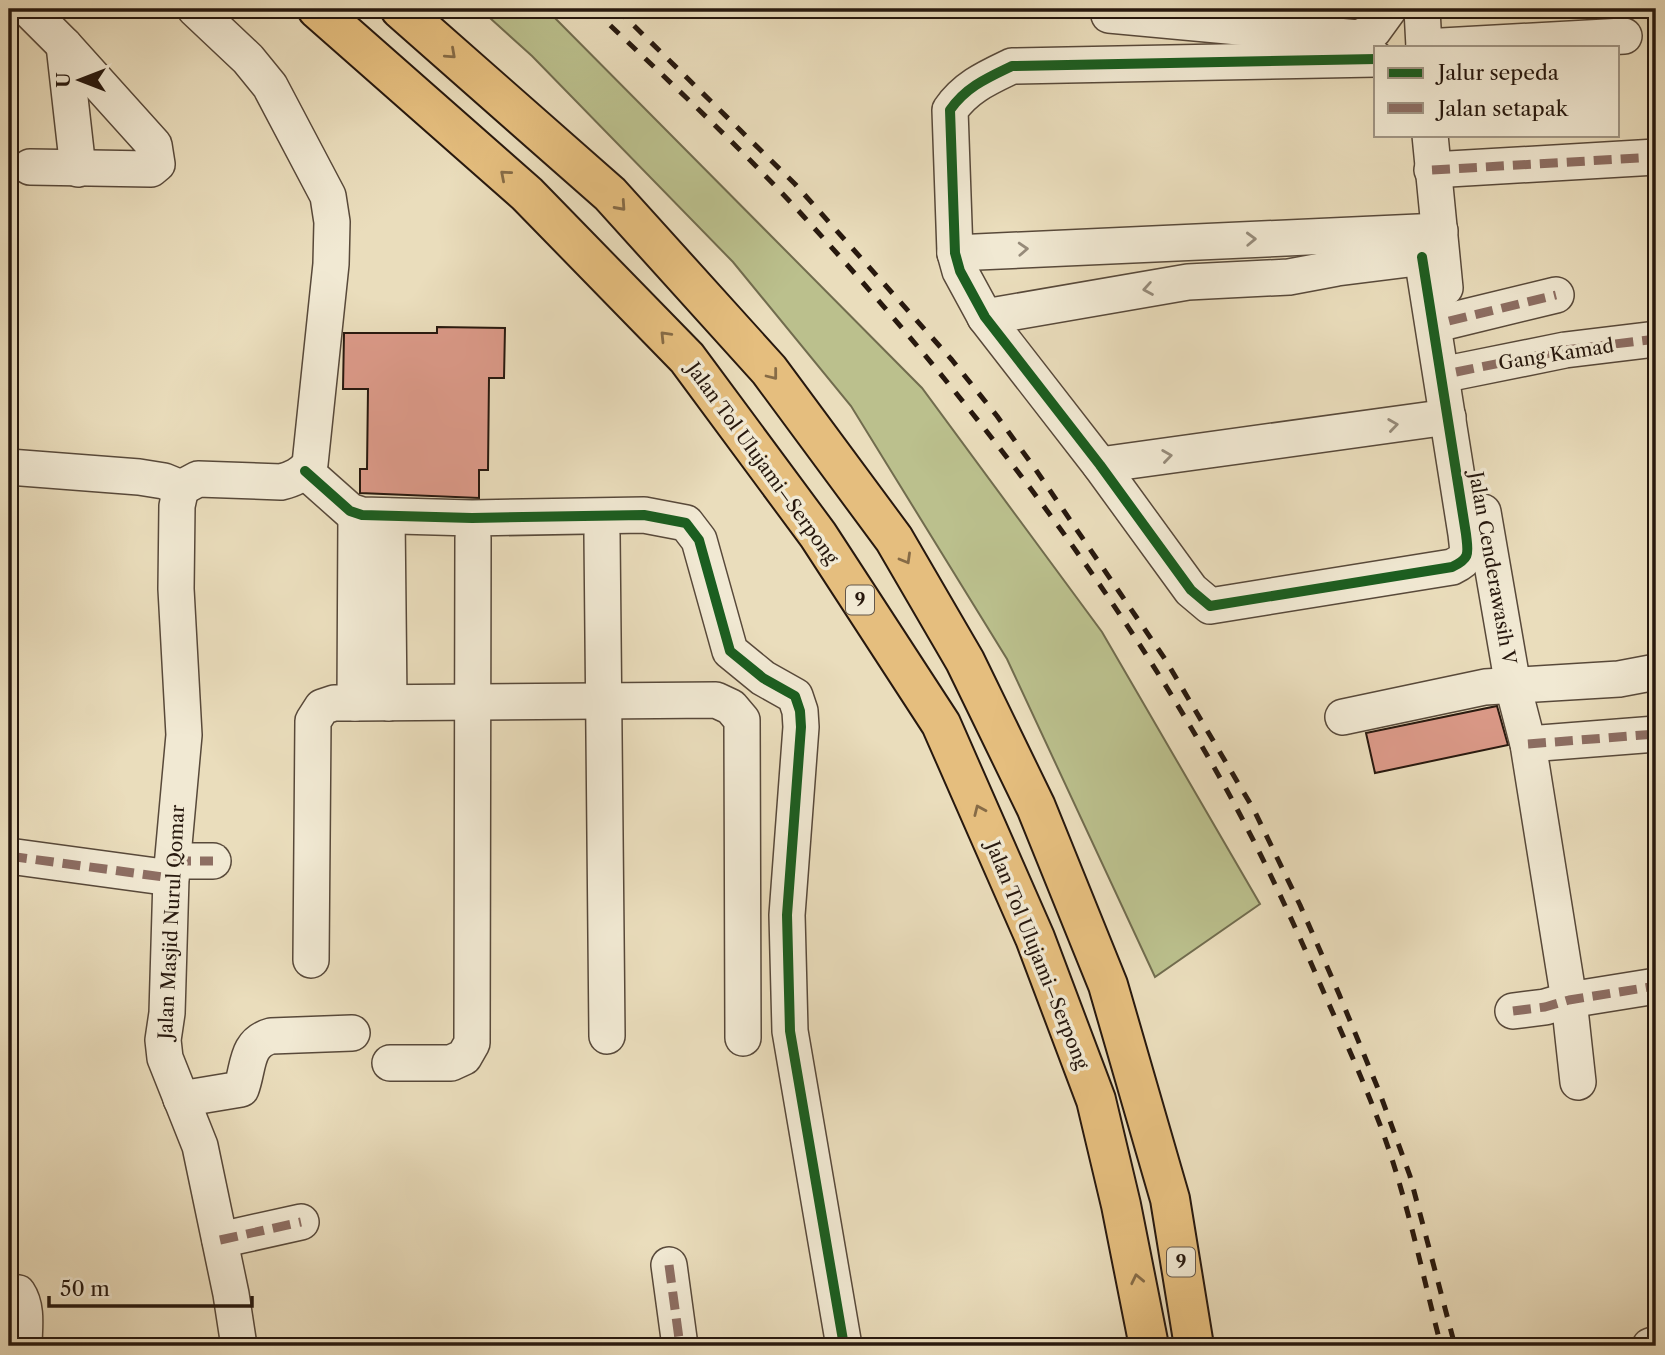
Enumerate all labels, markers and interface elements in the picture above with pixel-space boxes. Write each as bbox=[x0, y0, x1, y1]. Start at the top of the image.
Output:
north arrow bbox=[46, 46, 116, 116]
one-way arrow bbox=[443, 46, 456, 59]
legend bbox=[1374, 46, 1620, 136]
text: Jalur sepeda bbox=[1435, 60, 1560, 85]
text: U bbox=[52, 72, 75, 88]
text: Jalan setapak bbox=[1435, 96, 1569, 121]
one-way arrow bbox=[500, 170, 513, 183]
one-way arrow bbox=[612, 198, 625, 211]
one-way arrow bbox=[1245, 231, 1256, 246]
one-way arrow bbox=[1018, 242, 1029, 257]
one-way arrow bbox=[1142, 281, 1154, 296]
one-way arrow bbox=[661, 331, 674, 344]
street label: Gang Kamad bbox=[1497, 334, 1616, 375]
street label: Jalan Tol Ulujami–Serpong bbox=[680, 356, 844, 569]
one-way arrow bbox=[764, 367, 777, 380]
one-way arrow bbox=[1387, 417, 1399, 432]
one-way arrow bbox=[1161, 448, 1173, 463]
street label: Jalan Cenderawasih V bbox=[1464, 467, 1521, 667]
one-way arrow bbox=[897, 552, 910, 565]
road number: 9 bbox=[846, 586, 874, 614]
street label: Jalan Masjid Nurul Qomar bbox=[154, 804, 189, 1043]
one-way arrow bbox=[973, 804, 987, 817]
street label: Jalan Tol Ulujami–Serpong bbox=[980, 835, 1094, 1073]
road number: 9 bbox=[1167, 1247, 1195, 1276]
scale bar bbox=[49, 1264, 252, 1308]
one-way arrow bbox=[1130, 1273, 1145, 1285]
text: 50 m bbox=[60, 1276, 110, 1301]

